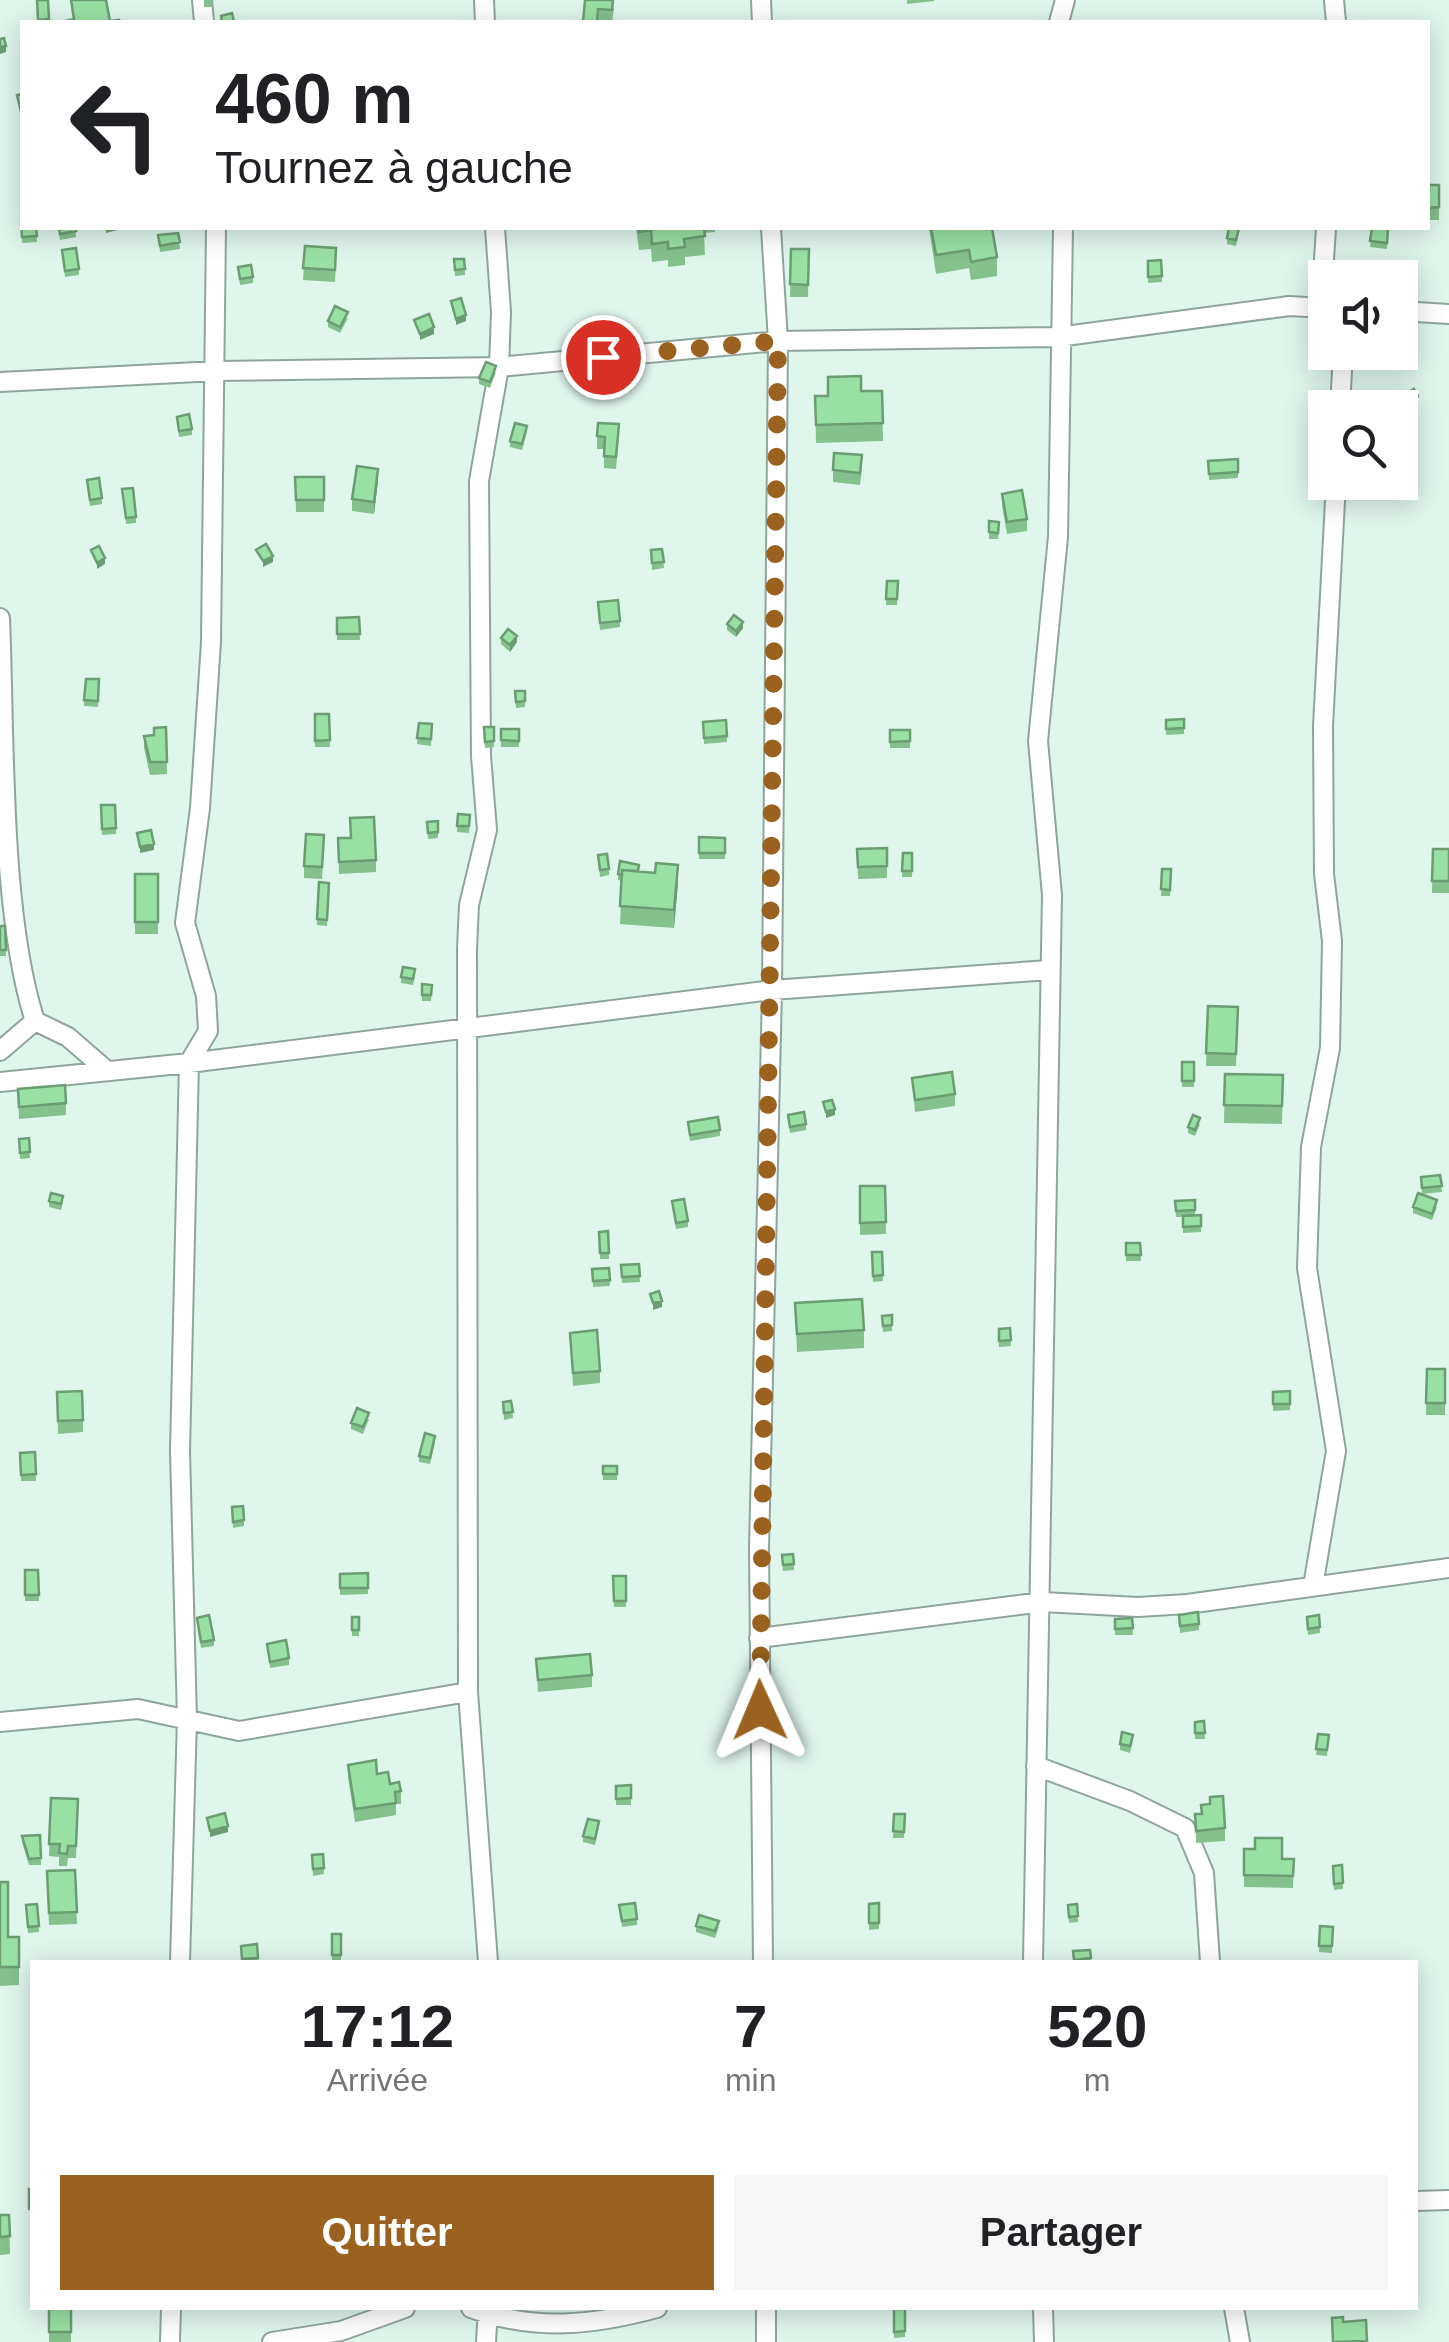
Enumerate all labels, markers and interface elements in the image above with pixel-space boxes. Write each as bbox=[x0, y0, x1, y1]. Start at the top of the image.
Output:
icon: left bbox=[50, 60, 180, 190]
text: 460 m bbox=[215, 60, 413, 138]
text: Tournez à gauche bbox=[215, 142, 573, 193]
map controls bbox=[1308, 260, 1418, 500]
button: sound bbox=[1308, 260, 1418, 370]
pin bbox=[561, 315, 646, 400]
icon: arrive bbox=[576, 330, 631, 385]
button: search bbox=[1308, 390, 1418, 500]
position arrow bbox=[708, 1658, 812, 1762]
text: 17:12 bbox=[301, 1993, 454, 2060]
text: 7 bbox=[734, 1993, 767, 2060]
text: 520 bbox=[1047, 1993, 1147, 2060]
text: Arrivée bbox=[327, 2062, 428, 2098]
text: min bbox=[725, 2062, 776, 2098]
text: m bbox=[1084, 2062, 1111, 2098]
button: Quitter bbox=[60, 2175, 714, 2290]
button: Partager bbox=[734, 2175, 1388, 2290]

